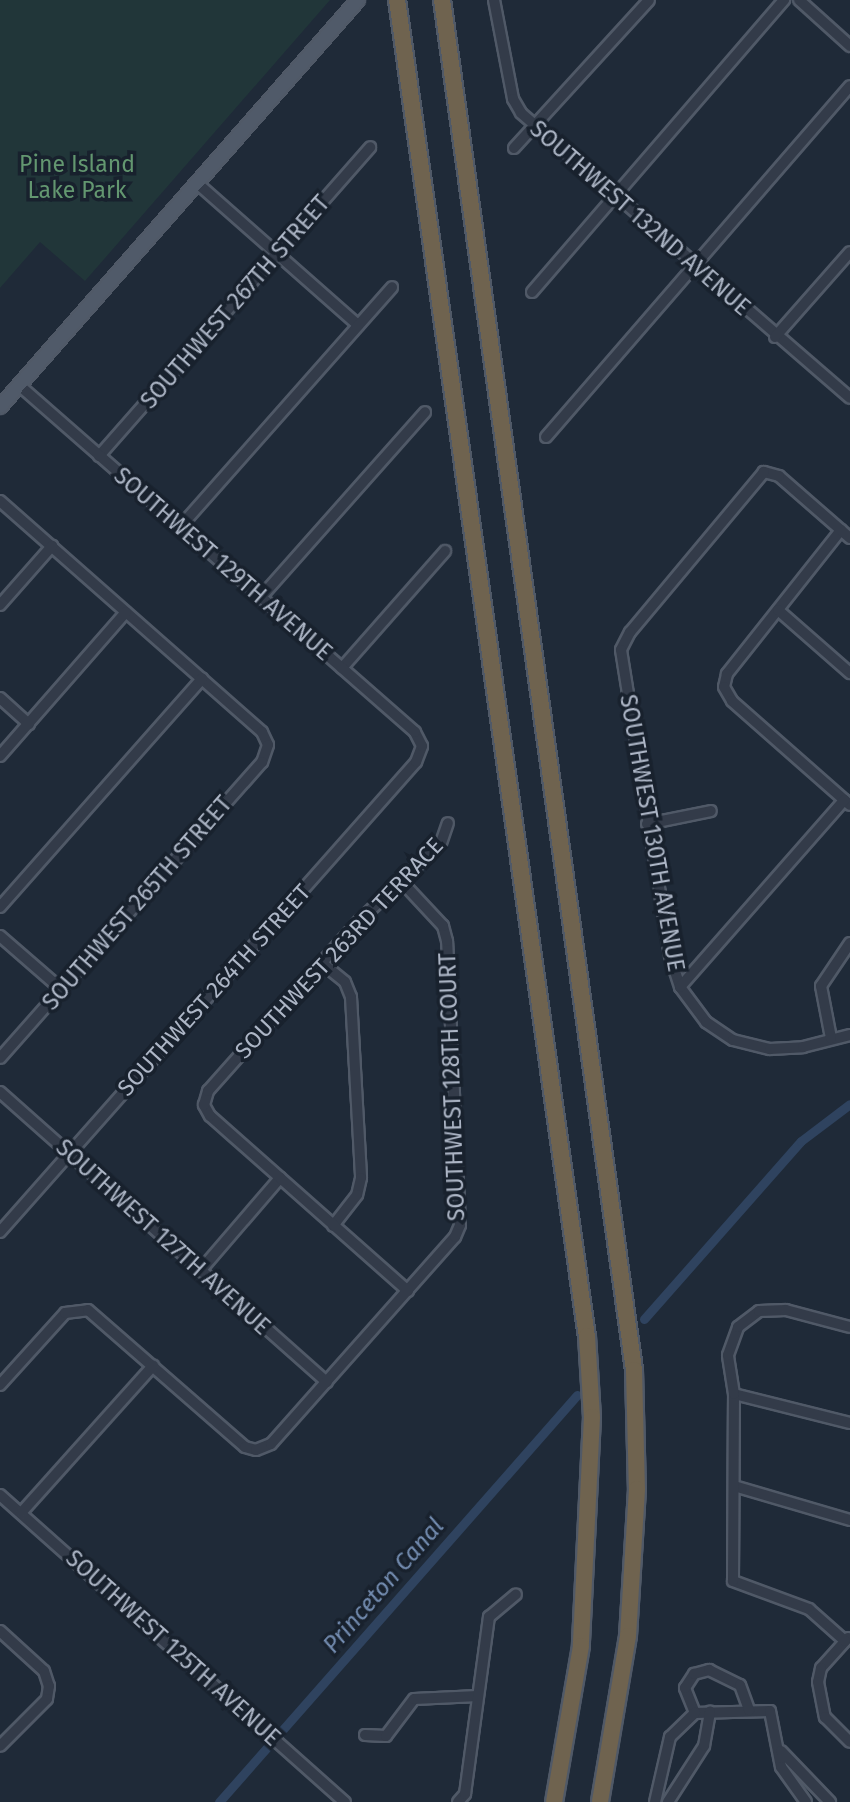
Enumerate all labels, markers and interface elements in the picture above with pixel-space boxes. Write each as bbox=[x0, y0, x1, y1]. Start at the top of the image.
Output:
street label: SOUTHWEST 132ND AVENUE bbox=[524, 115, 756, 321]
park label: Pine Island Lake Park bbox=[19, 150, 135, 204]
street label: SOUTHWEST 267TH STREET bbox=[135, 190, 335, 414]
street label: SOUTHWEST 129TH AVENUE bbox=[108, 462, 338, 666]
street label: SOUTHWEST 130TH AVENUE bbox=[614, 692, 690, 974]
street label: SOUTHWEST 265TH STREET bbox=[37, 790, 237, 1016]
street label: SOUTHWEST 263RD TERRACE bbox=[229, 832, 449, 1064]
street label: SOUTHWEST 264TH STREET bbox=[112, 879, 316, 1101]
street label: SOUTHWEST 128TH COURT bbox=[434, 952, 470, 1222]
street label: SOUTHWEST 127TH AVENUE bbox=[50, 1134, 276, 1340]
water label: Princeton Canal bbox=[318, 1513, 450, 1659]
street label: SOUTHWEST 125TH AVENUE bbox=[60, 1544, 286, 1752]

